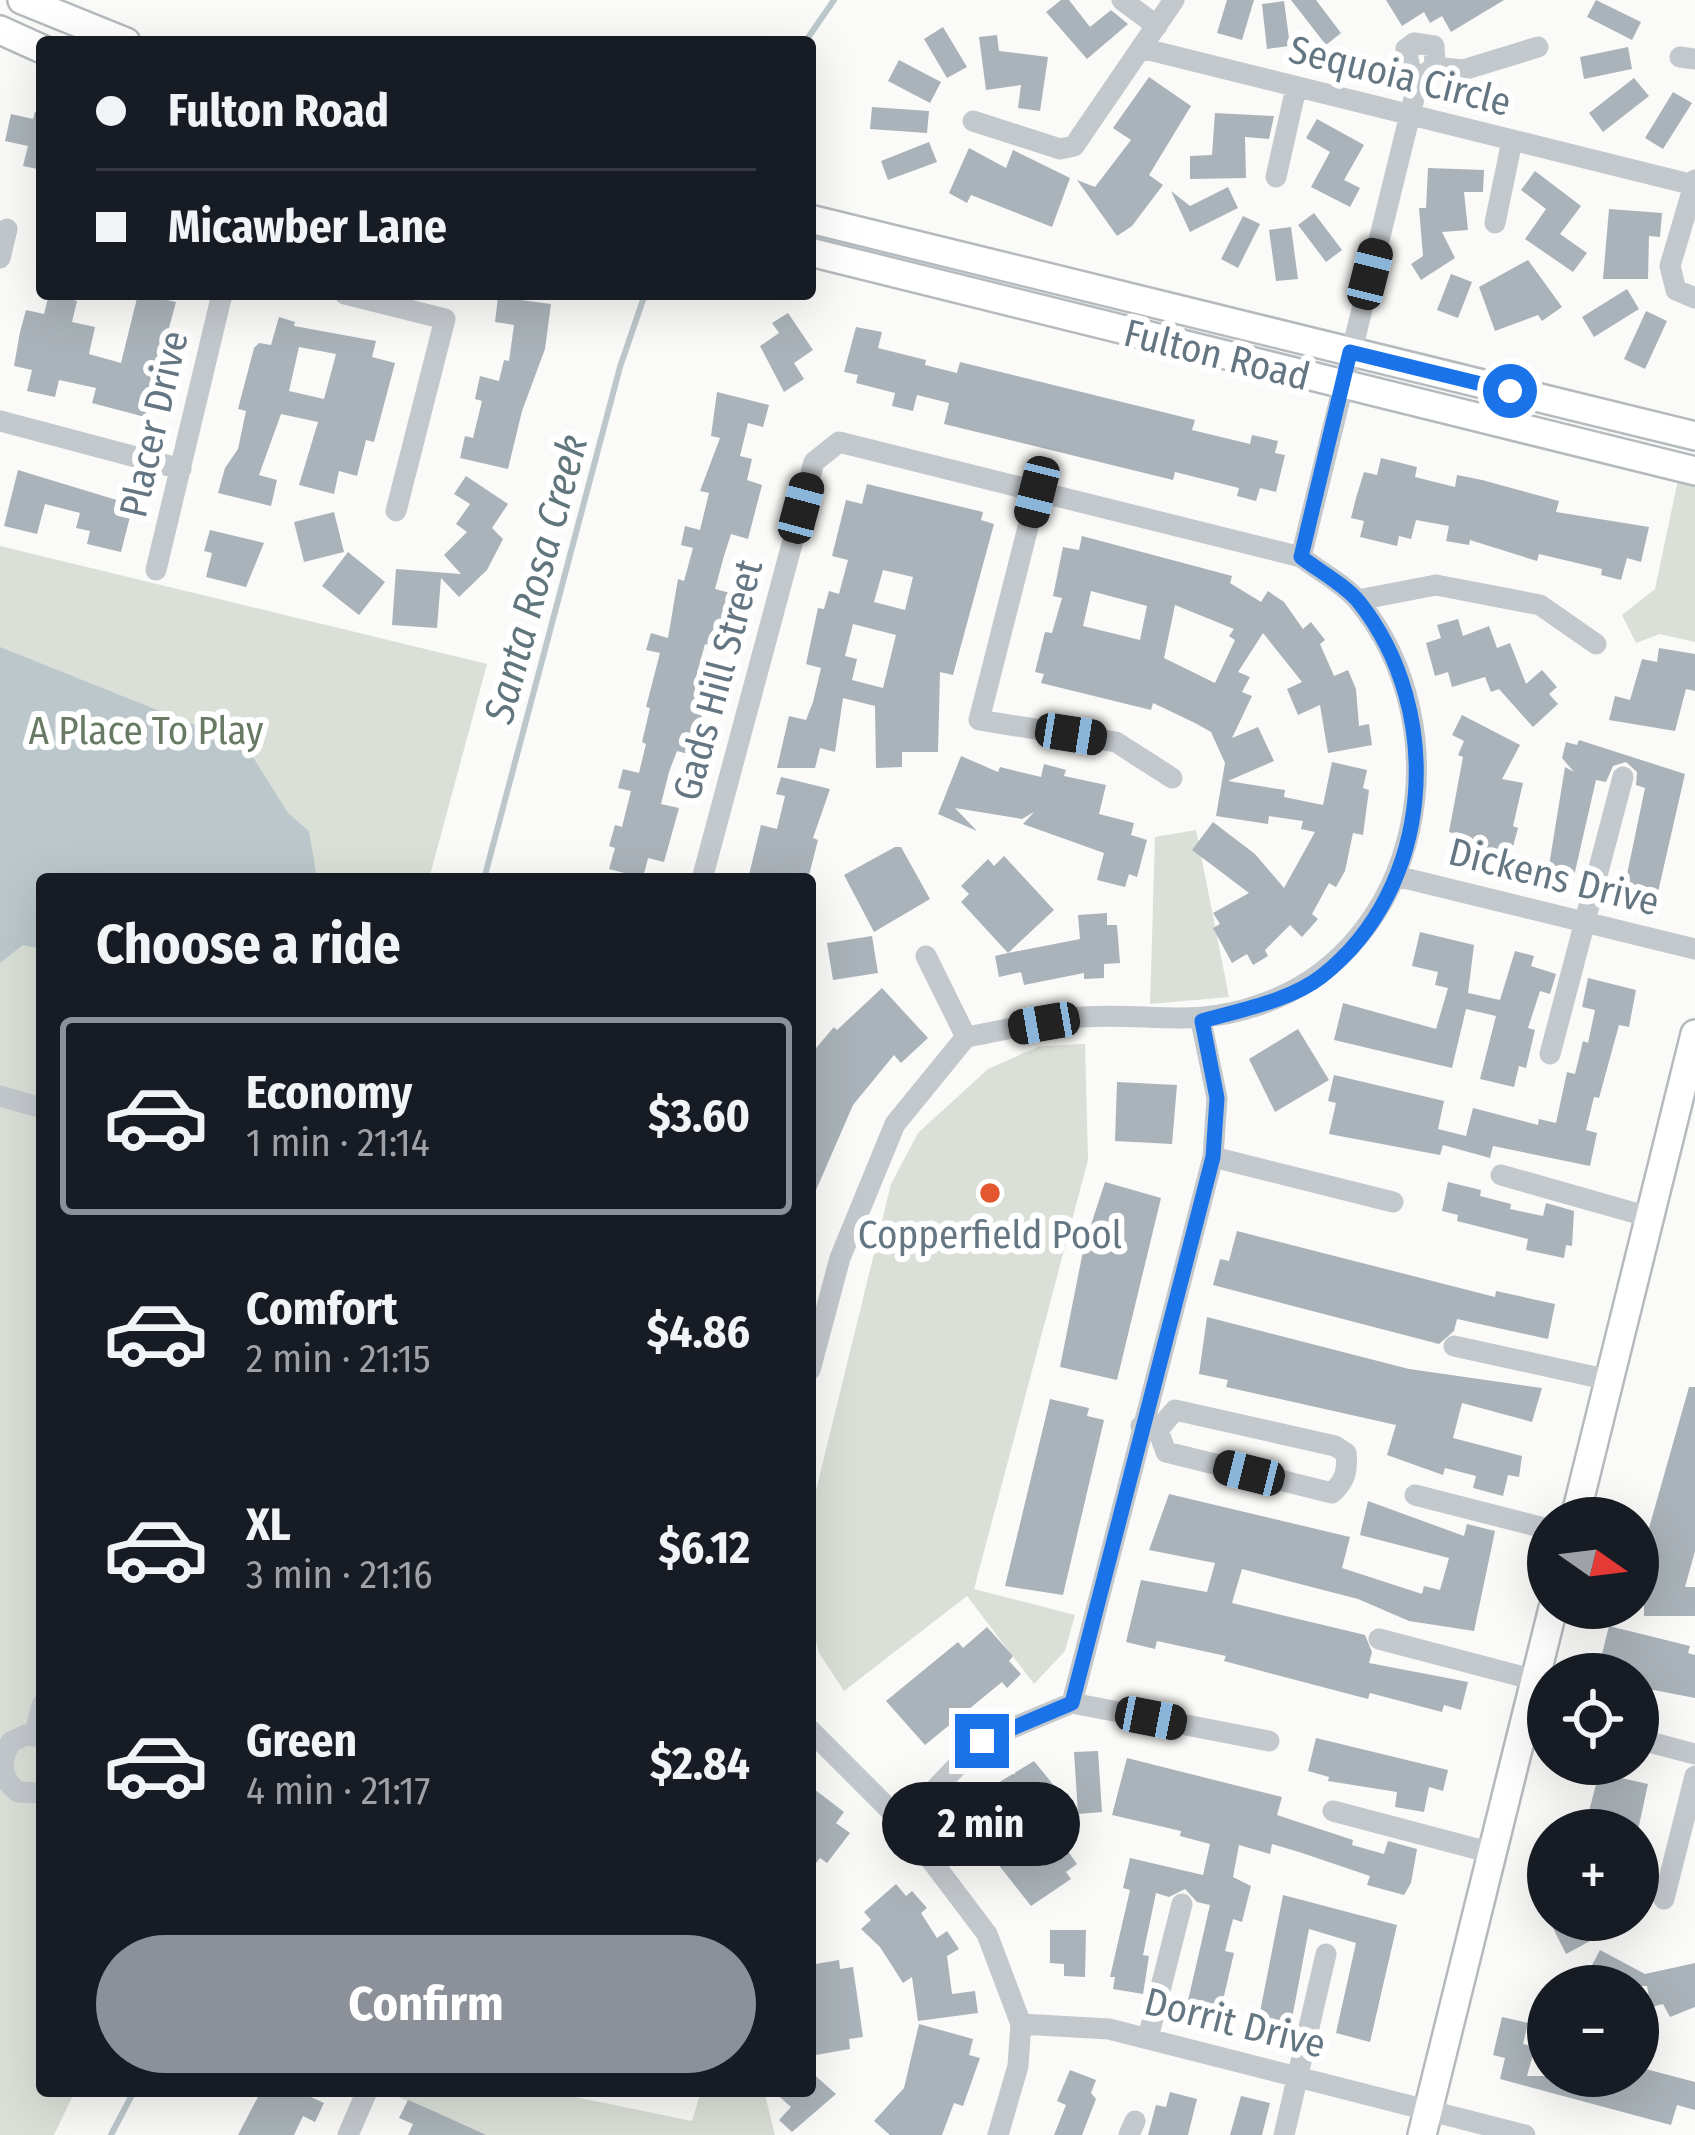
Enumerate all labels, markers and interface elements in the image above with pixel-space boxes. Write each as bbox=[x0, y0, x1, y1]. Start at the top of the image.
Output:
street label: Sequoia Circle bbox=[1284, 26, 1516, 126]
text: Fulton Road bbox=[168, 84, 389, 138]
text: Micawber Lane bbox=[168, 200, 447, 254]
car bbox=[1344, 235, 1396, 313]
street label: Fulton Road bbox=[1119, 310, 1315, 400]
street label: Placer Drive bbox=[110, 326, 198, 522]
route start bbox=[1483, 364, 1537, 418]
water label: Santa Rosa Creek bbox=[473, 429, 598, 730]
car bbox=[1011, 453, 1063, 531]
car bbox=[774, 469, 828, 547]
street label: Gads Hill Street bbox=[664, 554, 772, 805]
park label: A Place To Play bbox=[29, 708, 264, 754]
car bbox=[1033, 711, 1109, 757]
street label: Dickens Drive bbox=[1444, 829, 1664, 925]
text: Choose a ride bbox=[96, 913, 401, 977]
car bbox=[1005, 999, 1083, 1047]
icon: car bbox=[102, 1062, 210, 1170]
text: Economy bbox=[246, 1066, 412, 1120]
text: $3.60 bbox=[648, 1089, 750, 1143]
text: 1 min · 21:14 bbox=[246, 1120, 430, 1166]
marker: Copperfield Pool bbox=[977, 1180, 1003, 1206]
place label: Copperfield Pool bbox=[858, 1212, 1122, 1258]
icon: car bbox=[102, 1278, 210, 1386]
text: Comfort bbox=[246, 1282, 398, 1336]
text: $4.86 bbox=[647, 1305, 750, 1359]
text: 2 min · 21:15 bbox=[246, 1336, 431, 1382]
car bbox=[1210, 1447, 1288, 1499]
icon: car bbox=[102, 1494, 210, 1602]
north arrow bbox=[1527, 1497, 1659, 1629]
map controls bbox=[1527, 1497, 1659, 2097]
text: XL bbox=[246, 1498, 291, 1552]
text: $6.12 bbox=[658, 1521, 750, 1575]
text: 3 min · 21:16 bbox=[246, 1552, 433, 1598]
button: locate bbox=[1527, 1653, 1659, 1785]
car bbox=[1112, 1693, 1190, 1743]
icon: car bbox=[102, 1710, 210, 1818]
text: Green bbox=[246, 1714, 357, 1768]
route end bbox=[955, 1714, 1009, 1768]
text: $2.84 bbox=[650, 1737, 750, 1791]
text: 4 min · 21:17 bbox=[246, 1768, 430, 1814]
callout: 2 min bbox=[883, 1783, 1081, 1867]
text: 2 min bbox=[938, 1801, 1024, 1847]
button: + bbox=[1527, 1809, 1659, 1941]
button: Confirm bbox=[96, 1935, 756, 2073]
button: − bbox=[1527, 1965, 1659, 2097]
street label: Dorrit Drive bbox=[1140, 1978, 1330, 2068]

